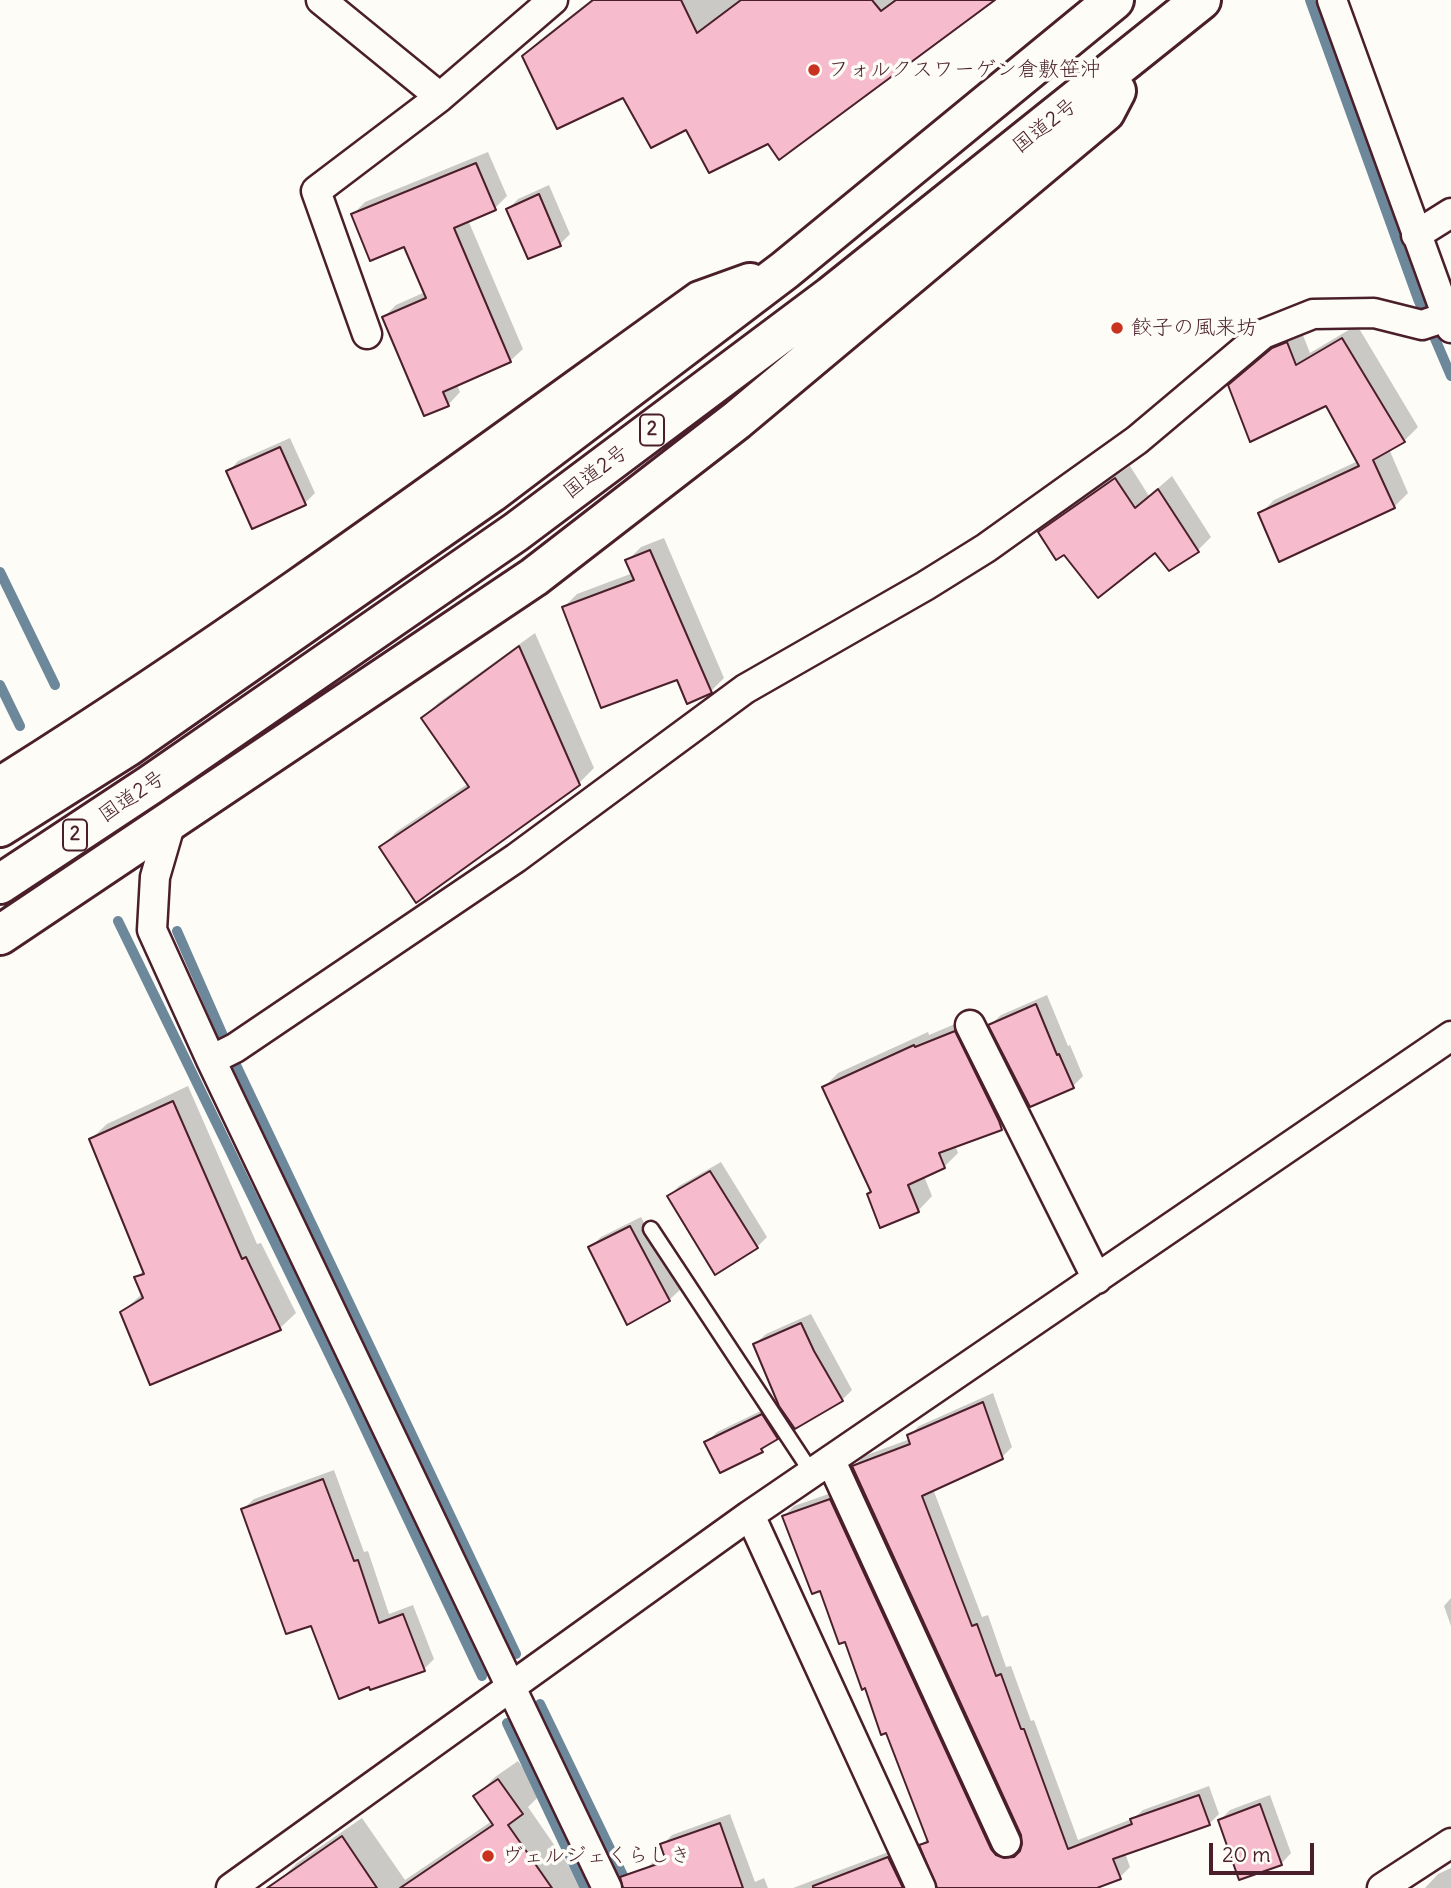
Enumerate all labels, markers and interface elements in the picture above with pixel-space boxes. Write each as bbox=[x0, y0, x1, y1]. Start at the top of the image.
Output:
place label: フォルクスワーゲン倉敷笹沖 bbox=[828, 57, 1101, 83]
marker: フォルクスワーゲン倉敷笹沖 bbox=[806, 62, 822, 78]
street label: 国道2号 bbox=[1008, 93, 1082, 159]
place label: 餃子の風来坊 bbox=[1131, 315, 1257, 341]
marker: 餃子の風来坊 bbox=[1109, 320, 1125, 336]
road number: 2 bbox=[640, 414, 664, 446]
street label: 国道2号 bbox=[559, 440, 633, 504]
street label: 国道2号 bbox=[94, 766, 170, 828]
road number: 2 bbox=[63, 820, 87, 850]
scale bar bbox=[1213, 1828, 1318, 1872]
text: 20 m bbox=[1222, 1841, 1271, 1868]
place label: ヴェルジェくらしき bbox=[502, 1843, 691, 1869]
marker: ヴェルジェくらしき bbox=[480, 1848, 496, 1864]

